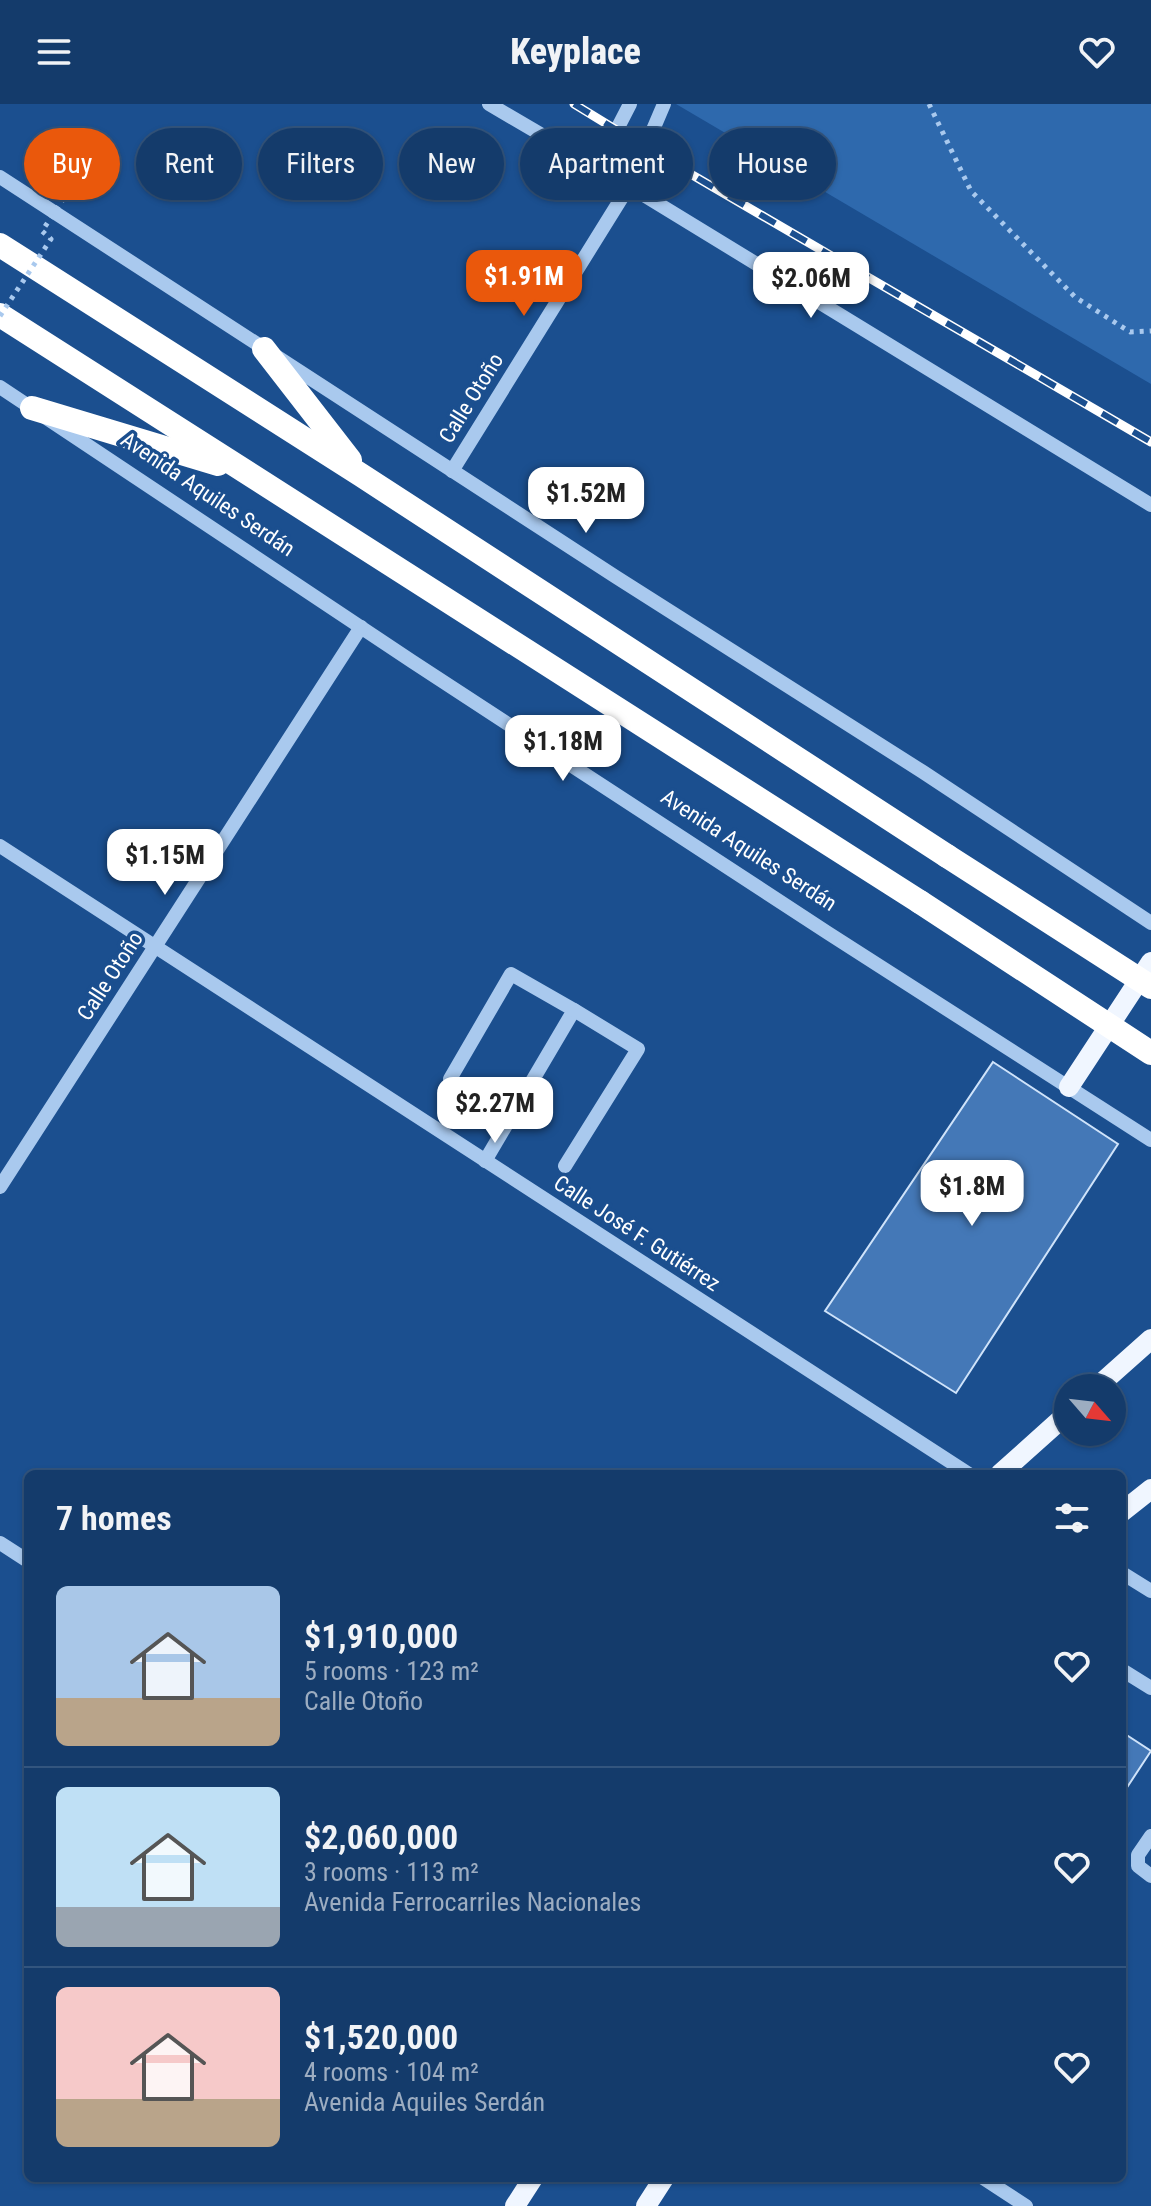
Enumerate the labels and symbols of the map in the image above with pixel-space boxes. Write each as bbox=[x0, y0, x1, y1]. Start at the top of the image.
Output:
pin: $1.91M bbox=[459, 250, 589, 318]
pin: $2.06M bbox=[746, 252, 876, 320]
street label: Calle Otoño bbox=[434, 349, 508, 447]
street label: Avenida Aquiles Serdán bbox=[116, 427, 300, 561]
pin: $1.52M bbox=[521, 467, 651, 535]
pin: $1.18M bbox=[498, 715, 628, 783]
street label: Avenida Aquiles Serdán bbox=[657, 784, 841, 916]
pin: $1.15M bbox=[100, 829, 230, 897]
street label: Calle Otoño bbox=[72, 927, 148, 1025]
pin: $2.27M bbox=[430, 1077, 560, 1145]
pin: $1.8M bbox=[916, 1160, 1028, 1228]
street label: Calle José F. Gutiérrez bbox=[549, 1170, 725, 1296]
north arrow bbox=[1054, 1374, 1126, 1446]

